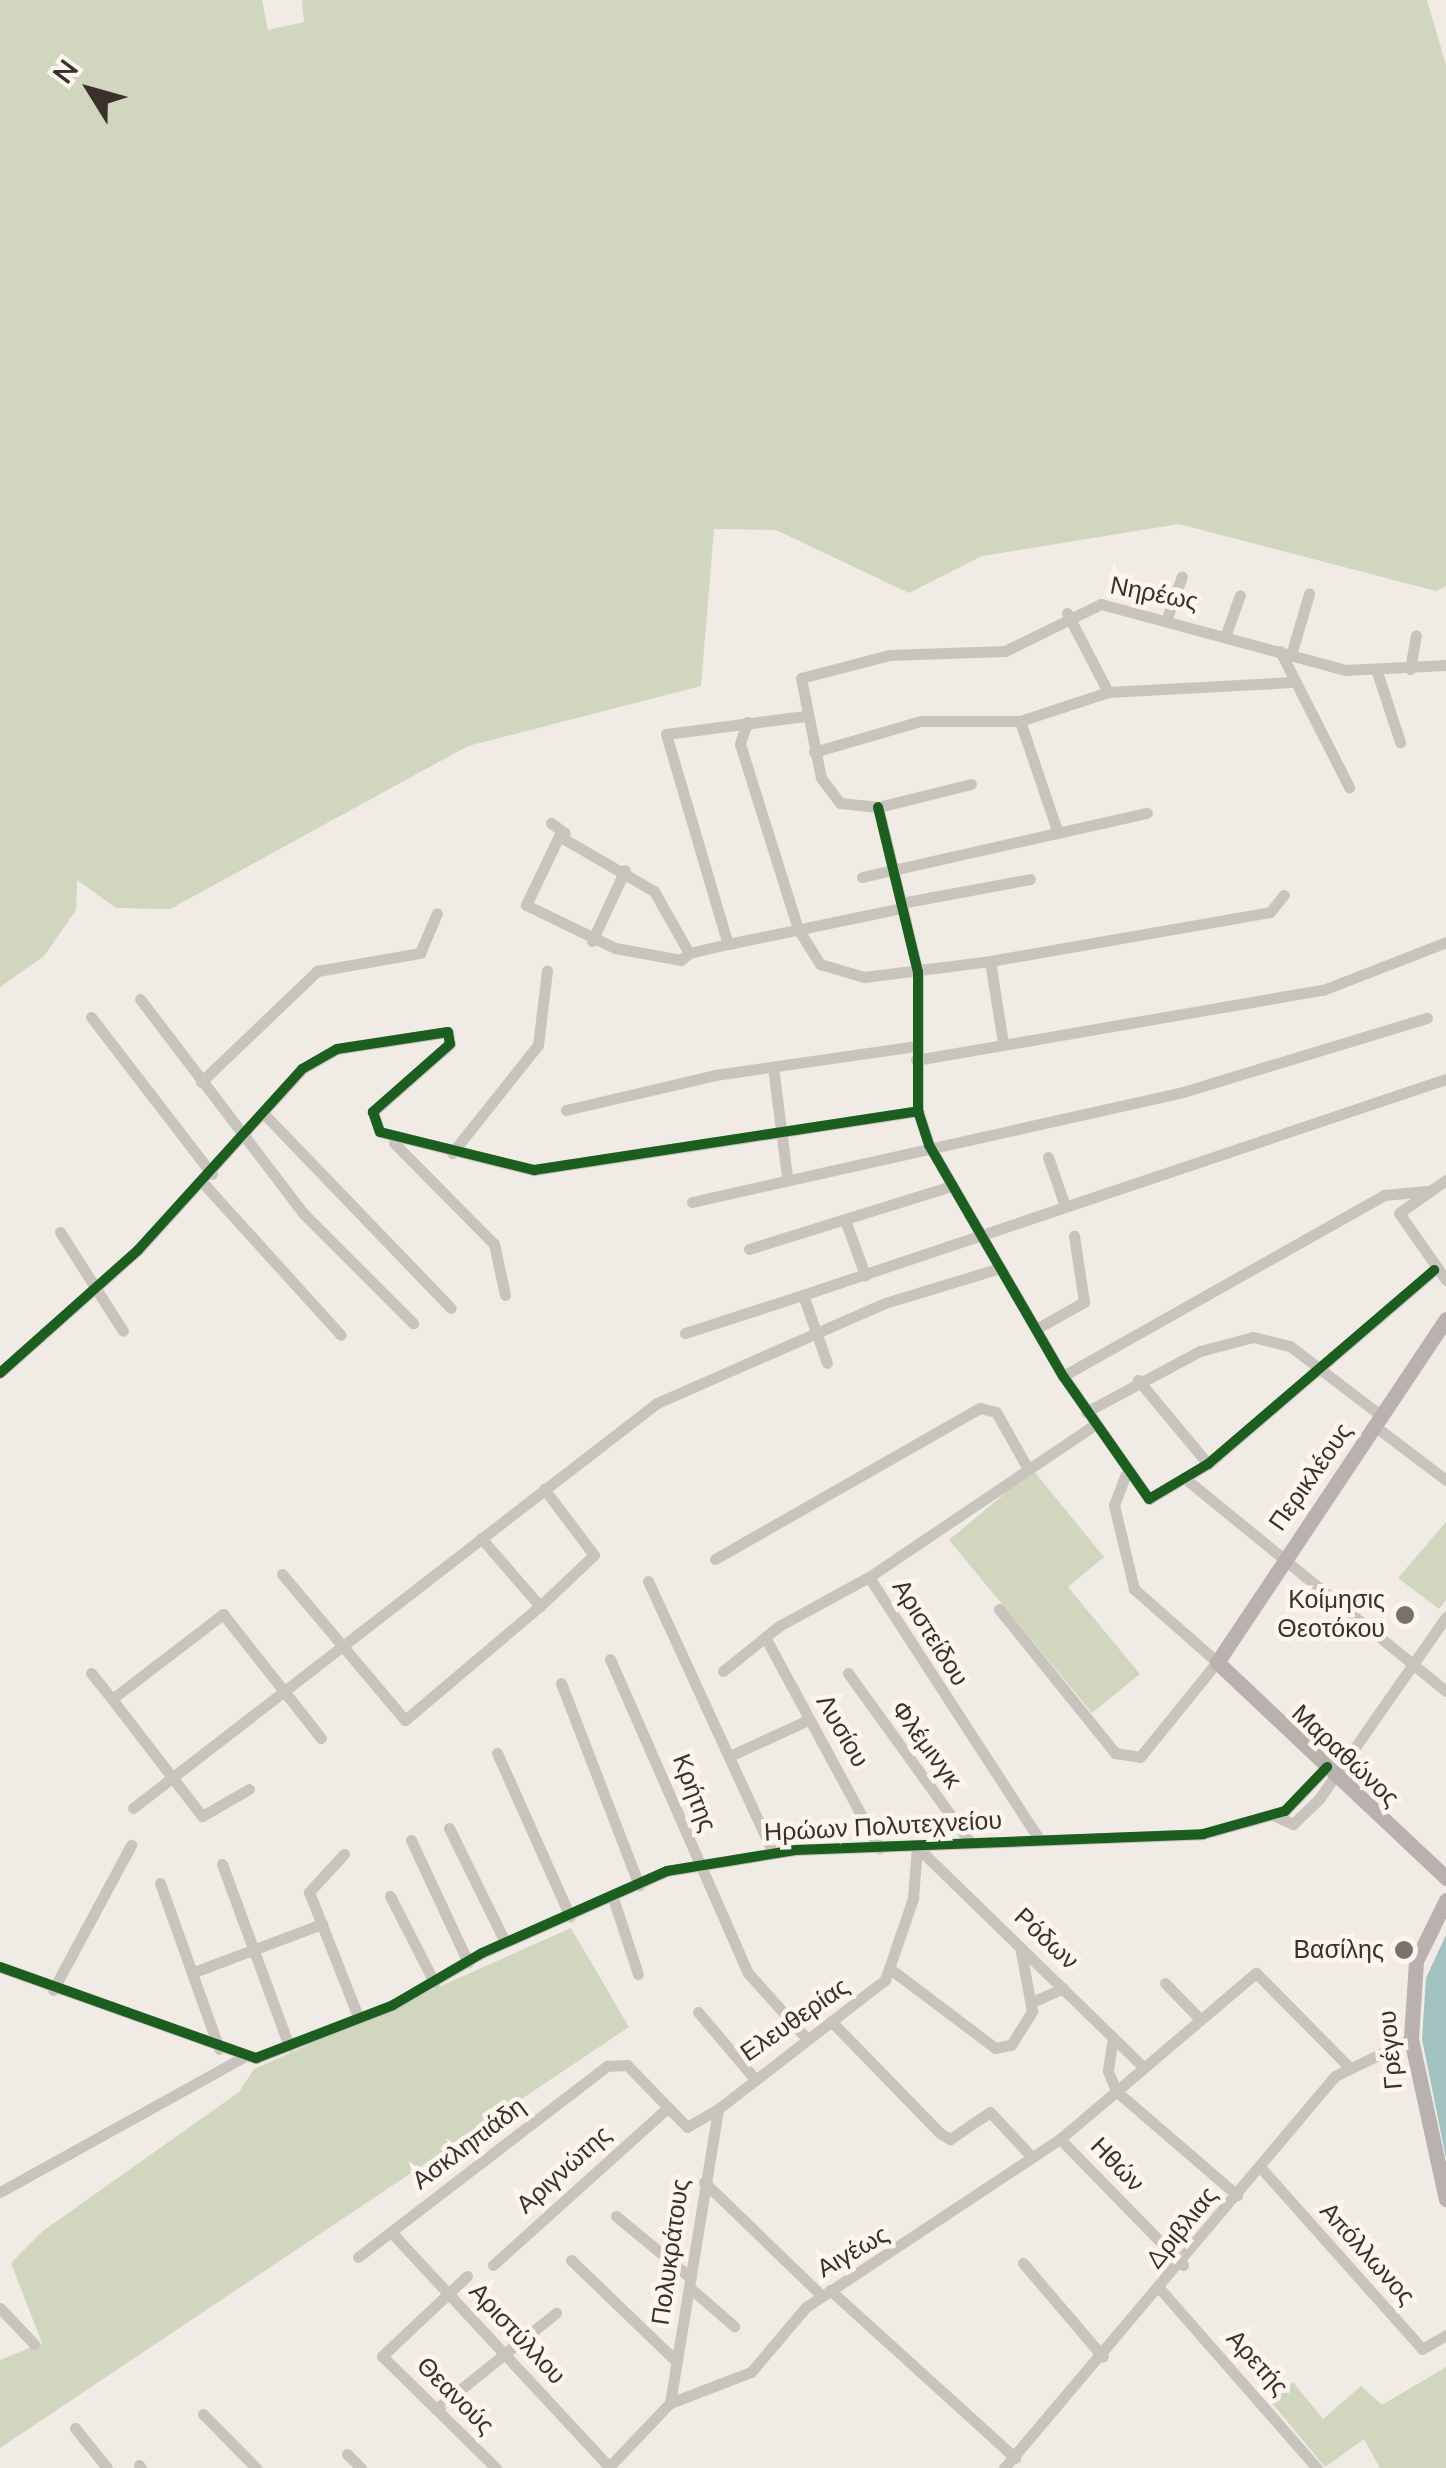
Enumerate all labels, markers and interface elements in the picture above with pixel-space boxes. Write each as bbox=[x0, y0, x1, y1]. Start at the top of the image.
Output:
north arrow bbox=[40, 40, 140, 140]
text: N bbox=[45, 52, 88, 92]
street label: Νηρέως bbox=[1108, 571, 1200, 617]
street label: Περικλέους bbox=[1263, 1417, 1359, 1537]
street label: Αριστείδου bbox=[885, 1574, 975, 1692]
place label: Κοίμησις Θεοτόκου bbox=[1277, 1586, 1385, 1645]
marker: Κοίμησις Θεοτόκου bbox=[1394, 1604, 1416, 1626]
street label: Λυσίου bbox=[809, 1689, 875, 1773]
street label: Φλέμινγκ bbox=[884, 1695, 968, 1795]
street label: Μαραθώνος bbox=[1285, 1699, 1405, 1813]
street label: Κρήτης bbox=[666, 1750, 722, 1836]
street label: Ηρώων Πολυτεχνείου bbox=[763, 1806, 1003, 1848]
street label: Ρόδων bbox=[1008, 1902, 1084, 1976]
place label: Βασίλης bbox=[1293, 1935, 1384, 1965]
marker: Βασίλης bbox=[1393, 1939, 1415, 1961]
street label: Ελευθερίας bbox=[735, 1972, 855, 2068]
street label: Γρέγου bbox=[1373, 2009, 1409, 2091]
street label: Ασκληπιάδη bbox=[407, 2092, 531, 2196]
street label: Αριγνώτης bbox=[511, 2120, 617, 2220]
street label: Ηθών bbox=[1084, 2132, 1150, 2198]
street label: Πολυκράτους bbox=[646, 2177, 696, 2327]
street label: Δριβλιας bbox=[1140, 2181, 1224, 2275]
street label: Απόλλωνος bbox=[1313, 2197, 1421, 2311]
street label: Αιγέως bbox=[812, 2220, 894, 2284]
street label: Αριστύλλου bbox=[463, 2277, 571, 2391]
street label: Αρετής bbox=[1220, 2324, 1294, 2402]
street label: Θεανούς bbox=[410, 2351, 500, 2441]

